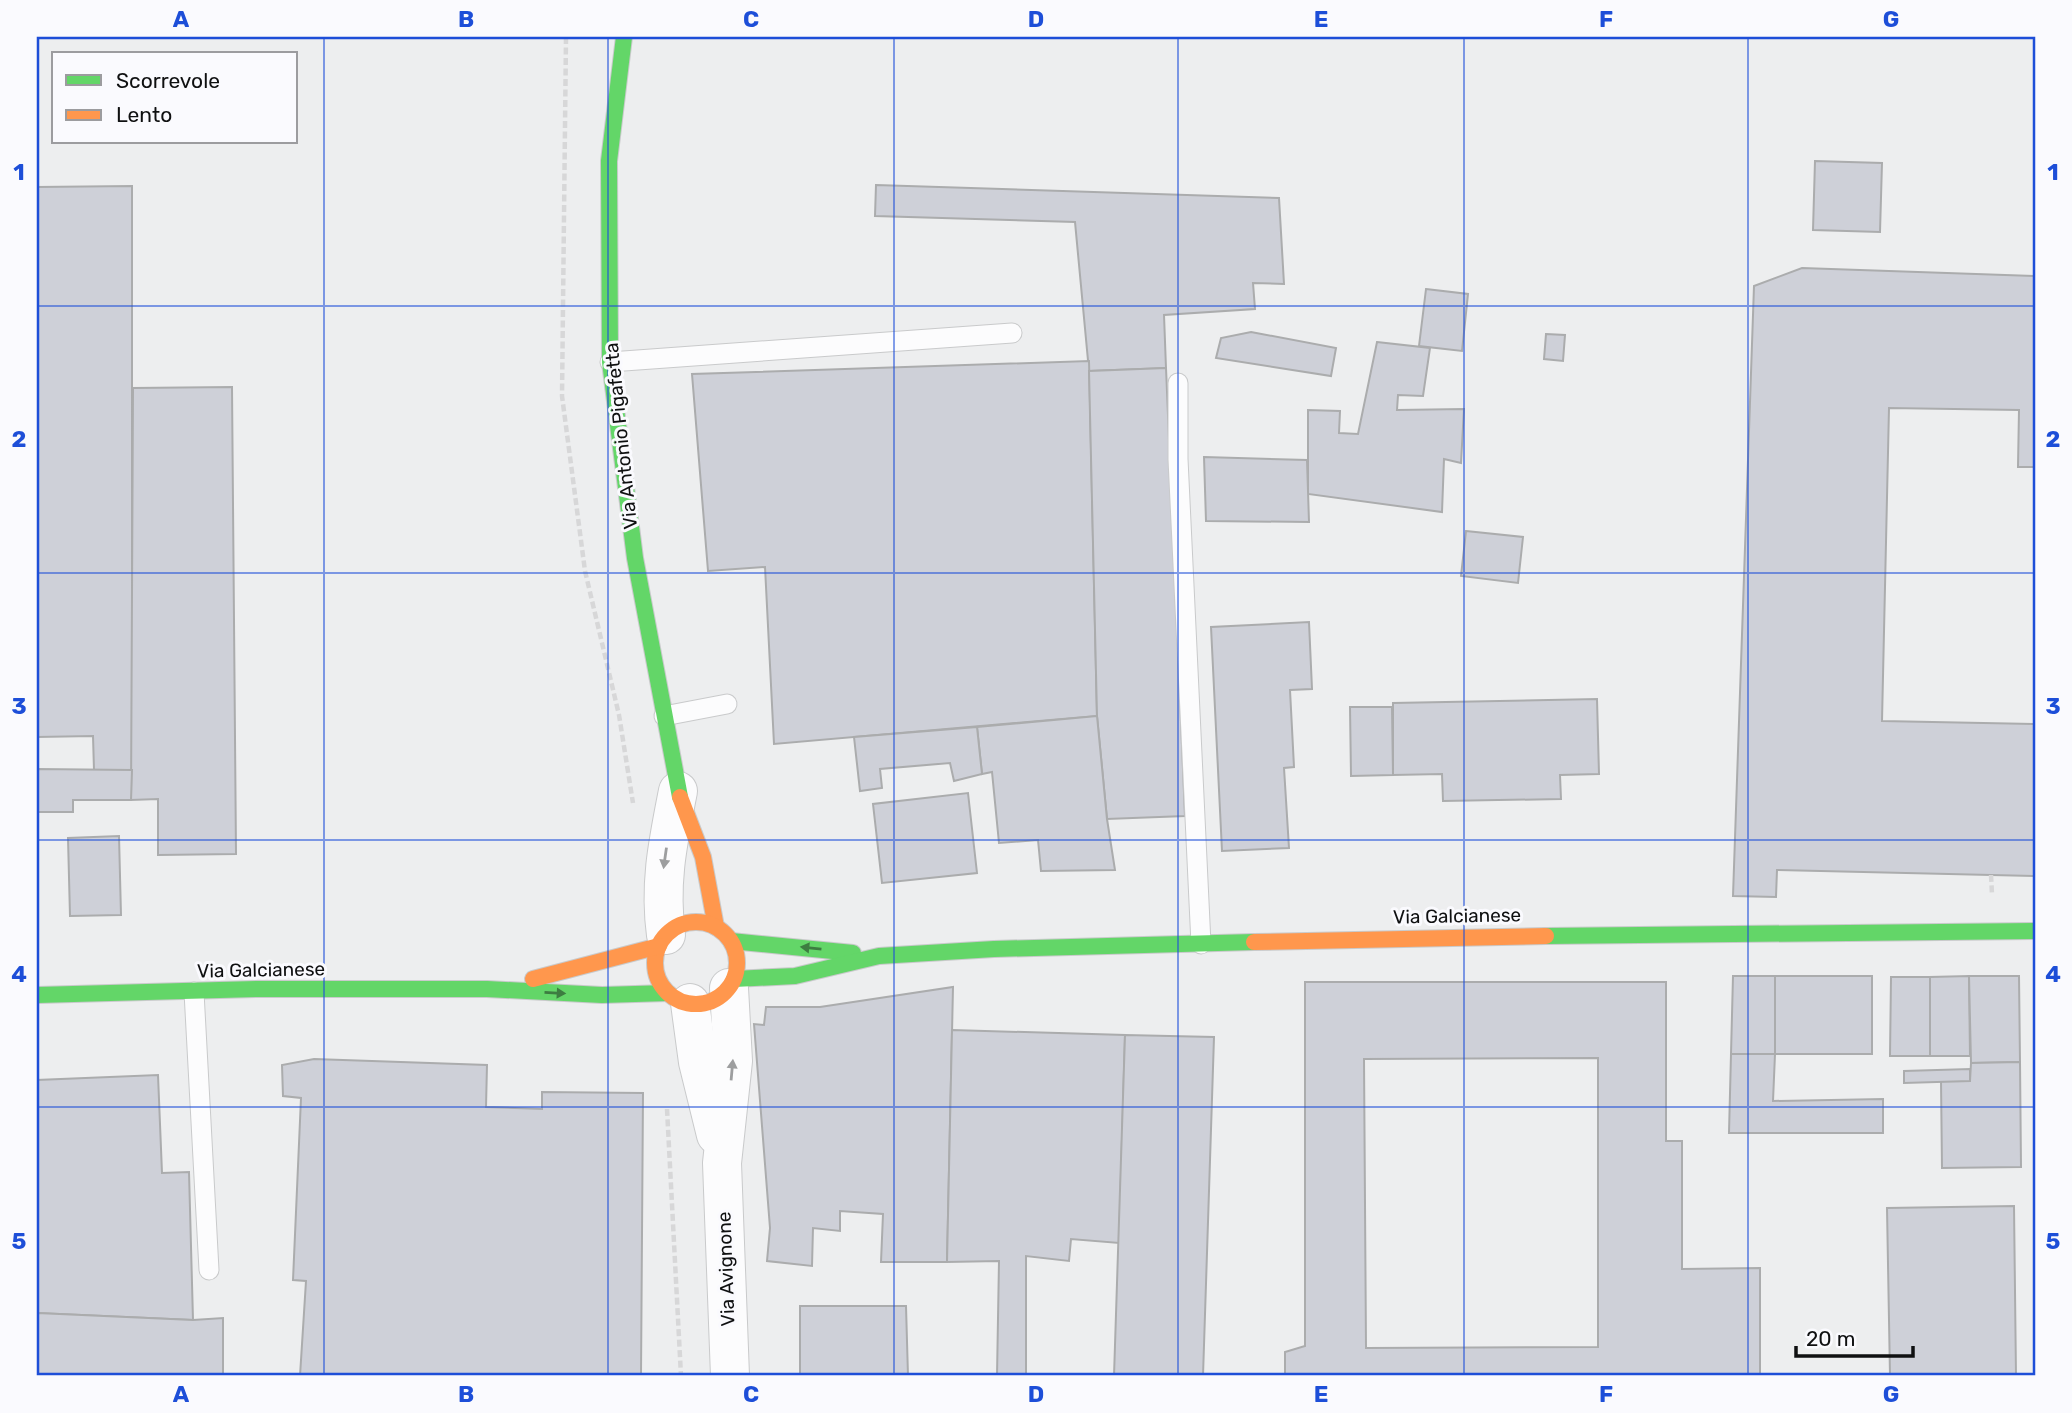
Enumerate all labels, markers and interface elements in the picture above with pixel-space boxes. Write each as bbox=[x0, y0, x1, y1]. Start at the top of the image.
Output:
text: A bbox=[173, 5, 190, 33]
text: B bbox=[458, 5, 474, 33]
text: C bbox=[743, 5, 759, 33]
text: D bbox=[1028, 5, 1044, 33]
text: E bbox=[1314, 5, 1328, 33]
text: F bbox=[1599, 5, 1613, 33]
text: G bbox=[1883, 5, 1899, 33]
legend bbox=[52, 52, 298, 144]
text: Scorrevole bbox=[116, 68, 220, 93]
text: Lento bbox=[116, 102, 172, 127]
text: 1 bbox=[13, 158, 25, 186]
text: 1 bbox=[2047, 158, 2059, 186]
street label: Via Antonio Pigafetta bbox=[600, 342, 642, 530]
text: 2 bbox=[12, 425, 26, 453]
text: 2 bbox=[2046, 425, 2060, 453]
text: 3 bbox=[11, 692, 27, 720]
text: 3 bbox=[2045, 692, 2061, 720]
one-way arrow bbox=[659, 847, 670, 869]
street label: Via Galcianese bbox=[1393, 903, 1521, 929]
one-way arrow bbox=[800, 943, 822, 954]
street label: Via Galcianese bbox=[197, 957, 325, 983]
text: 4 bbox=[11, 960, 27, 988]
text: 4 bbox=[2045, 960, 2061, 988]
one-way arrow bbox=[544, 987, 566, 998]
one-way arrow bbox=[727, 1059, 738, 1081]
street label: Via Avignone bbox=[713, 1211, 739, 1327]
text: 5 bbox=[12, 1227, 27, 1255]
text: 5 bbox=[2046, 1227, 2061, 1255]
scale bar bbox=[1796, 1315, 1913, 1359]
text: 20 m bbox=[1806, 1326, 1855, 1351]
text: A bbox=[173, 1380, 190, 1408]
text: B bbox=[458, 1380, 474, 1408]
text: C bbox=[743, 1380, 759, 1408]
text: D bbox=[1028, 1380, 1044, 1408]
text: E bbox=[1314, 1380, 1328, 1408]
text: F bbox=[1599, 1380, 1613, 1408]
text: G bbox=[1883, 1380, 1899, 1408]

